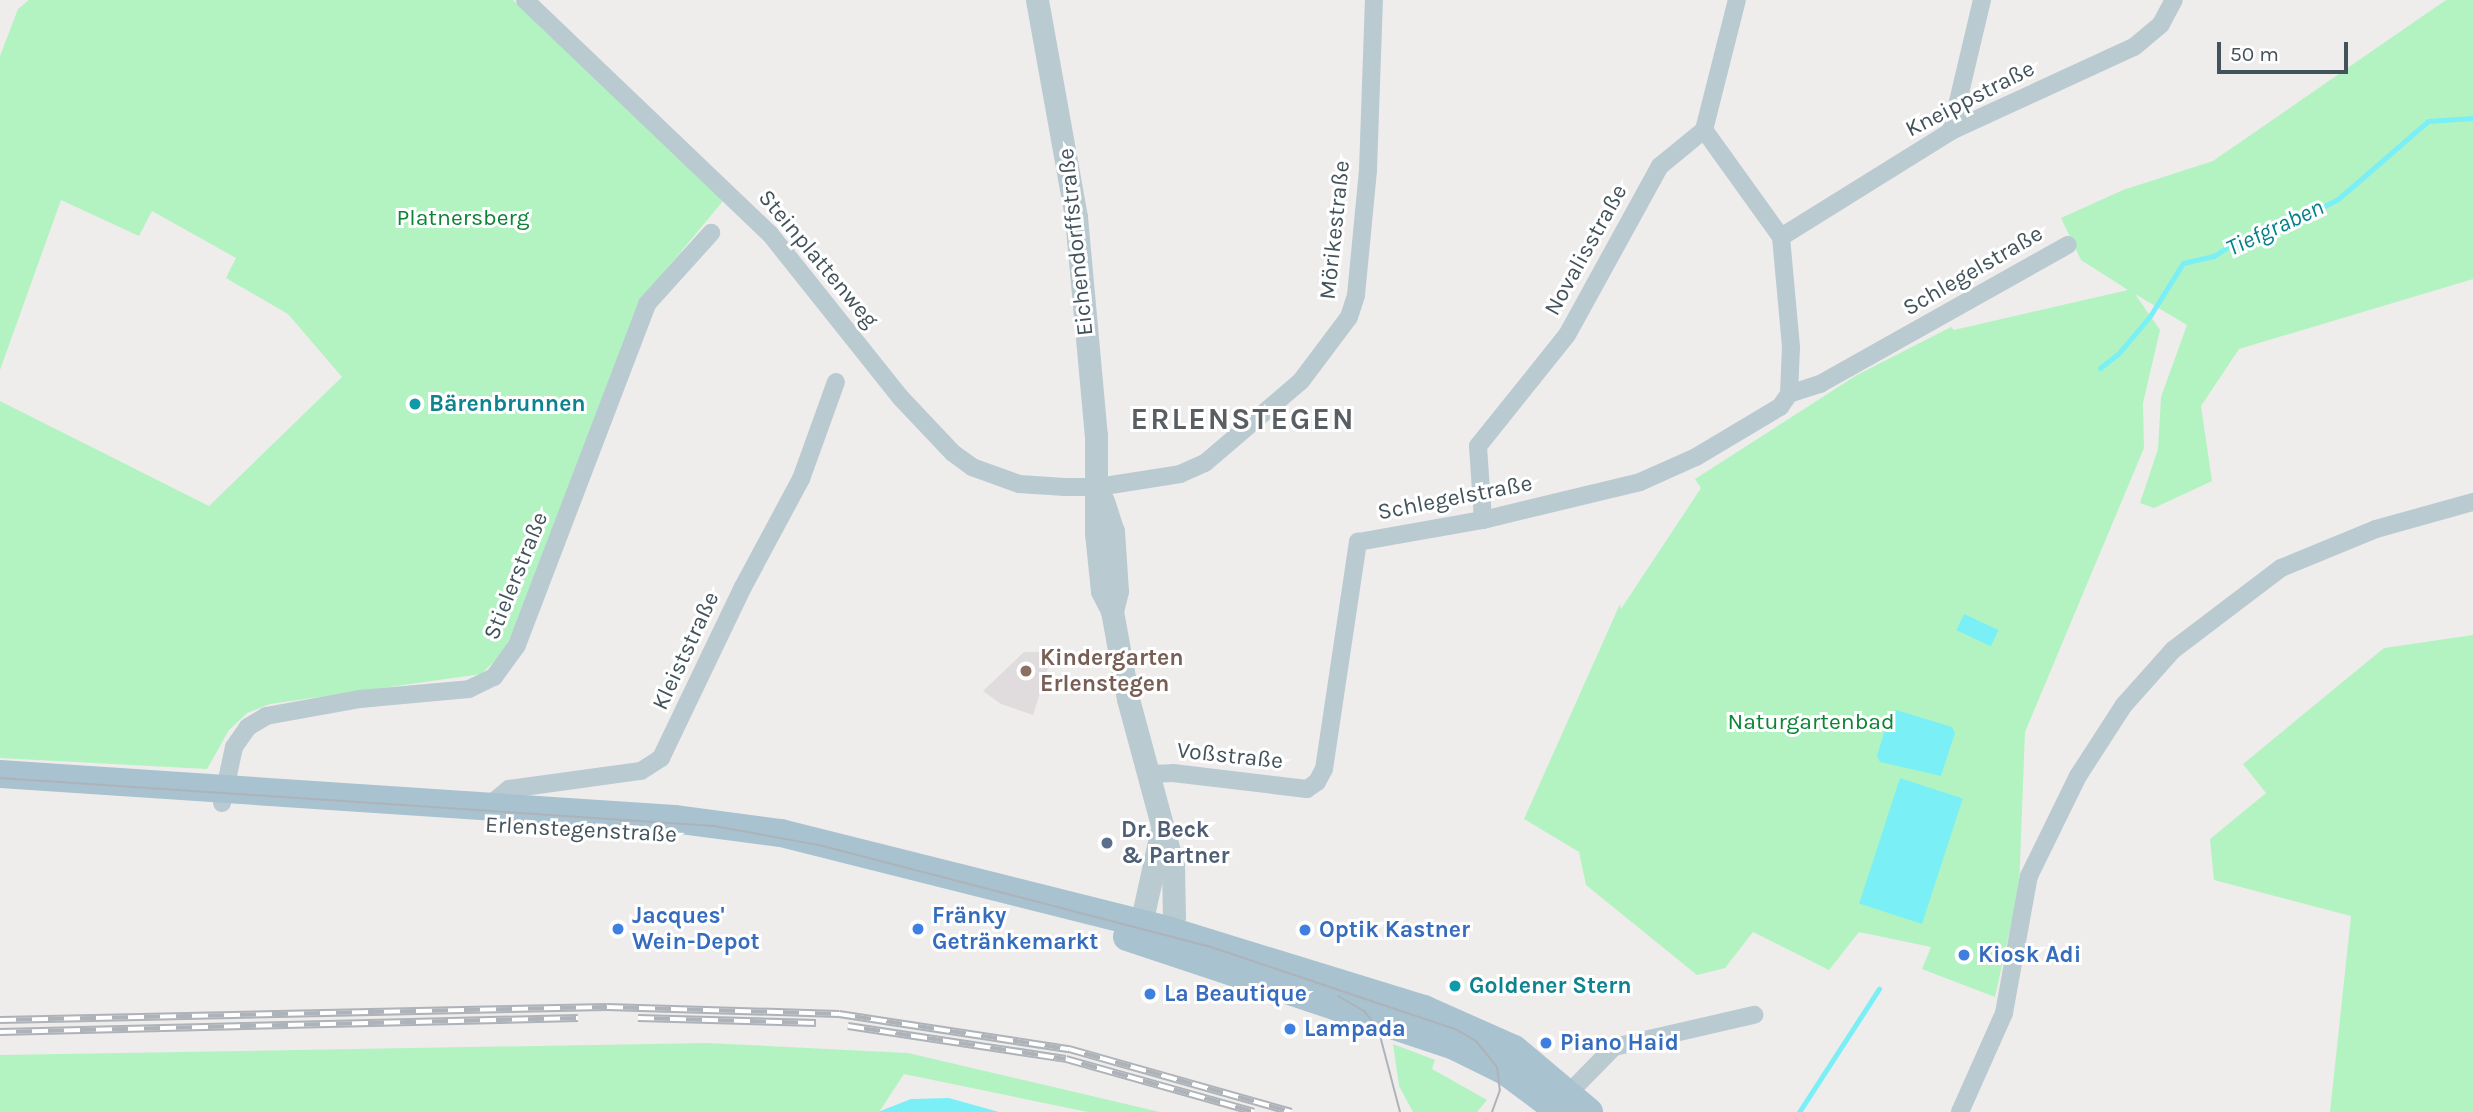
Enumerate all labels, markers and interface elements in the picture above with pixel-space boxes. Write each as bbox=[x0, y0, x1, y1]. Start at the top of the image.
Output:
scale bar bbox=[2221, 28, 2352, 72]
text: 50 m bbox=[2230, 42, 2279, 66]
street label: Kneippstraße bbox=[1901, 55, 2039, 143]
street label: Eichendorffstraße bbox=[1052, 147, 1100, 337]
street label: Mörikestraße bbox=[1314, 159, 1356, 301]
street label: Novalisstraße bbox=[1539, 180, 1633, 320]
street label: Steinplattenweg bbox=[752, 184, 884, 334]
water label: Tiefgraben bbox=[2222, 193, 2328, 263]
park label: Platnersberg bbox=[397, 204, 529, 232]
street label: Schlegelstraße bbox=[1898, 220, 2048, 322]
place label: Bärenbrunnen bbox=[429, 390, 586, 418]
marker: Bärenbrunnen bbox=[407, 396, 423, 412]
district label: ERLENSTEGEN bbox=[1132, 401, 1354, 437]
street label: Schlegelstraße bbox=[1375, 469, 1535, 527]
street label: Stielerstraße bbox=[478, 508, 554, 644]
street label: Kleiststraße bbox=[647, 587, 725, 715]
place label: Kindergarten Erlenstegen bbox=[1040, 644, 1184, 698]
marker: Kindergarten Erlenstegen bbox=[1018, 663, 1034, 679]
park label: Naturgartenbad bbox=[1727, 708, 1895, 736]
street label: Voßstraße bbox=[1176, 737, 1284, 775]
street label: Erlenstegenstraße bbox=[484, 811, 678, 849]
place label: Dr. Beck & Partner bbox=[1121, 816, 1229, 870]
marker: Dr. Beck & Partner bbox=[1099, 835, 1115, 851]
place label: Jacques' Wein-Depot bbox=[632, 902, 760, 956]
place label: Fränky Getränkemarkt bbox=[932, 902, 1098, 956]
place label: Optik Kastner bbox=[1319, 916, 1470, 944]
marker: Jacques' Wein-Depot bbox=[610, 921, 626, 937]
marker: Fränky Getränkemarkt bbox=[910, 921, 926, 937]
marker: Optik Kastner bbox=[1297, 922, 1313, 938]
place label: Kiosk Adi bbox=[1978, 941, 2081, 969]
marker: Kiosk Adi bbox=[1956, 947, 1972, 963]
place label: Goldener Stern bbox=[1469, 972, 1632, 1000]
marker: Goldener Stern bbox=[1447, 978, 1463, 994]
place label: La Beautique bbox=[1164, 980, 1307, 1008]
marker: La Beautique bbox=[1142, 986, 1158, 1002]
place label: Lampada bbox=[1304, 1015, 1406, 1043]
marker: Lampada bbox=[1282, 1021, 1298, 1037]
place label: Piano Haid bbox=[1560, 1029, 1679, 1057]
marker: Piano Haid bbox=[1538, 1035, 1554, 1051]

